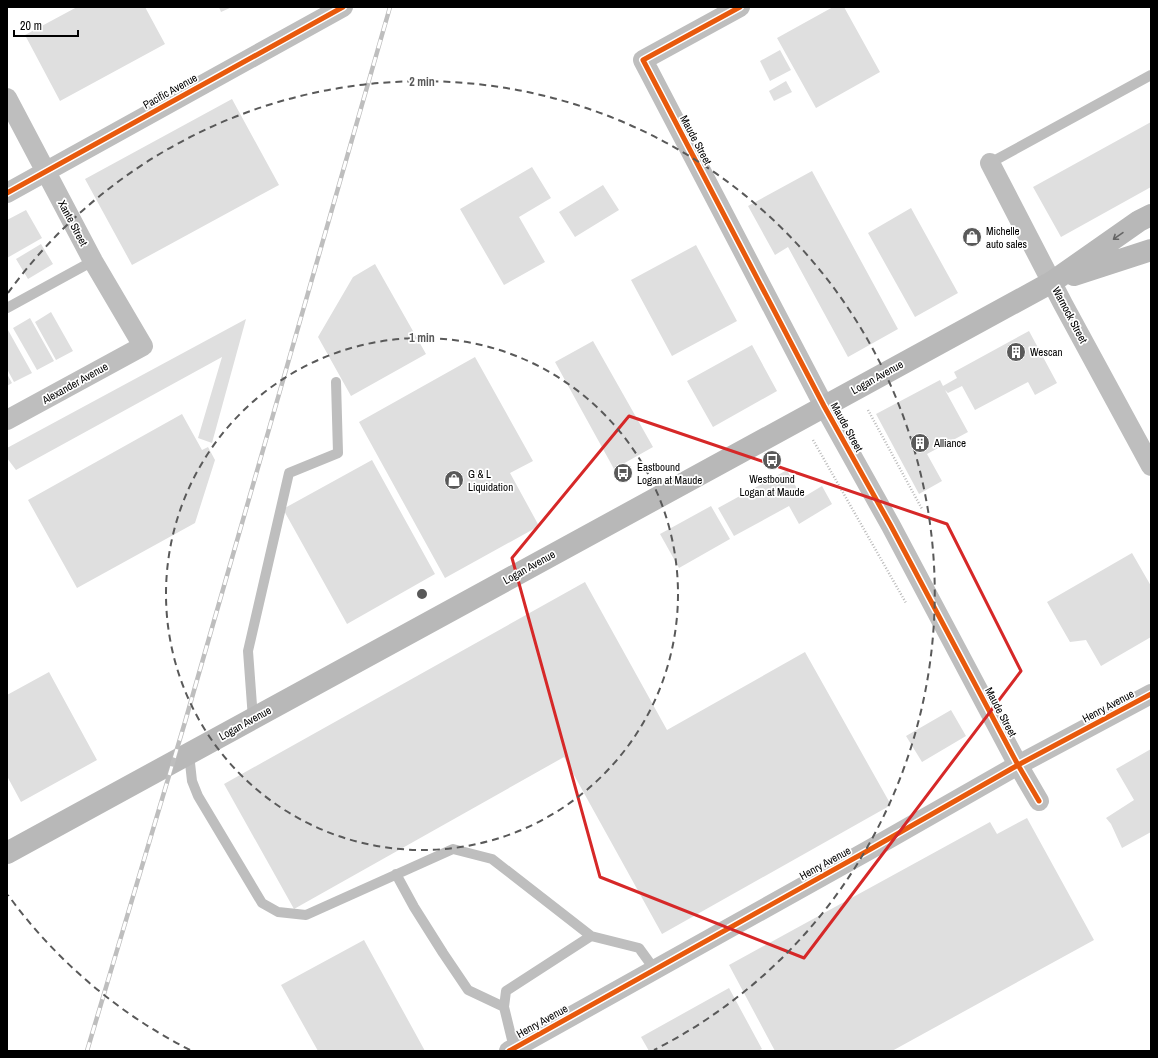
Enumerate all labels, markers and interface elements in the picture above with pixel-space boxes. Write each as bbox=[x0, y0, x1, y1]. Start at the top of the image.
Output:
scale bar bbox=[14, 12, 78, 38]
text: 20 m bbox=[20, 18, 42, 34]
street label: Pacific Avenue bbox=[140, 70, 200, 112]
text: 2 min bbox=[409, 74, 435, 90]
street label: Maude Street bbox=[677, 113, 715, 168]
street label: Xante Street bbox=[55, 198, 91, 249]
place label: Michelle auto sales bbox=[986, 224, 1028, 251]
shop icon: Michelle auto sales bbox=[961, 226, 983, 248]
one-way arrow bbox=[1113, 232, 1124, 240]
street label: Warnock Street bbox=[1049, 284, 1091, 346]
text: 1 min bbox=[409, 330, 435, 346]
building icon: Wescan bbox=[1005, 341, 1027, 363]
place label: Wescan bbox=[1030, 345, 1062, 359]
street label: Logan Avenue bbox=[848, 357, 906, 397]
street label: Alexander Avenue bbox=[39, 359, 110, 407]
street label: Maude Street bbox=[828, 400, 866, 455]
building icon: Alliance bbox=[909, 432, 931, 454]
place label: Alliance bbox=[933, 436, 966, 450]
bus stop icon: Westbound Logan at Maude bbox=[761, 449, 783, 471]
place label: Eastbound Logan at Maude bbox=[637, 460, 702, 487]
bus stop icon: Eastbound Logan at Maude bbox=[612, 462, 634, 484]
place label: G & L Liquidation bbox=[468, 467, 513, 494]
shop icon: G & L Liquidation bbox=[443, 469, 465, 491]
place label: Westbound Logan at Maude bbox=[739, 472, 805, 499]
street label: Logan Avenue bbox=[500, 547, 558, 587]
centre of rings bbox=[415, 587, 429, 601]
street label: Maude Street bbox=[982, 685, 1020, 740]
street label: Henry Avenue bbox=[1080, 687, 1136, 725]
street label: Logan Avenue bbox=[216, 703, 274, 743]
street label: Henry Avenue bbox=[797, 843, 853, 883]
street label: Henry Avenue bbox=[514, 1001, 570, 1041]

